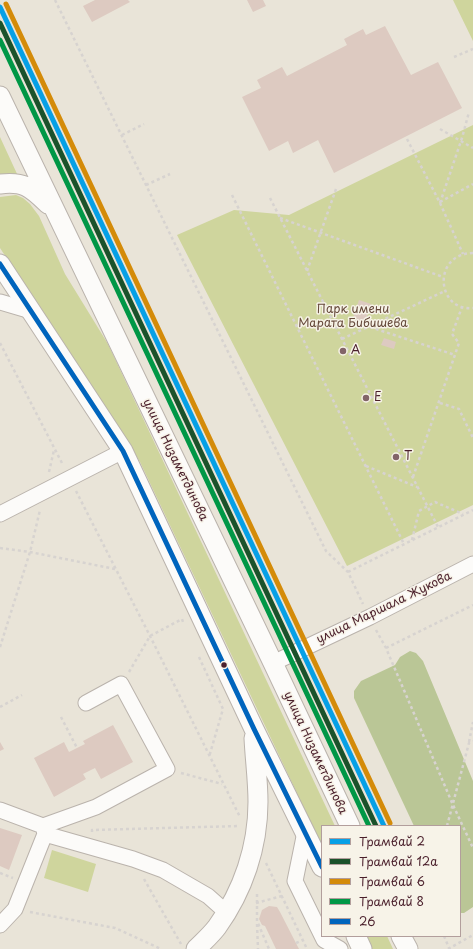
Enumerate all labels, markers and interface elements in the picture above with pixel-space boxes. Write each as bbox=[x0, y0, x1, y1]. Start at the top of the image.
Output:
park label: Парк имени Марата Бибишева bbox=[298, 303, 408, 331]
place label: А bbox=[351, 344, 360, 358]
marker: А bbox=[338, 346, 348, 356]
place label: Е bbox=[374, 391, 382, 405]
marker: Е bbox=[361, 393, 371, 403]
street label: улица Низаметдинова bbox=[139, 397, 211, 523]
place label: Т bbox=[404, 450, 412, 464]
marker: Т bbox=[391, 452, 401, 462]
street label: улица Маршала Жукова bbox=[314, 569, 454, 647]
unlabelled marker bbox=[219, 660, 229, 670]
street label: улица Низаметдинова bbox=[280, 689, 350, 817]
legend bbox=[321, 825, 461, 937]
text: Трамвай 2 bbox=[359, 832, 425, 850]
text: Трамвай 12а bbox=[359, 852, 438, 870]
text: Трамвай 6 bbox=[359, 872, 425, 890]
text: Трамвай 8 bbox=[359, 892, 424, 910]
text: 26 bbox=[359, 912, 375, 930]

